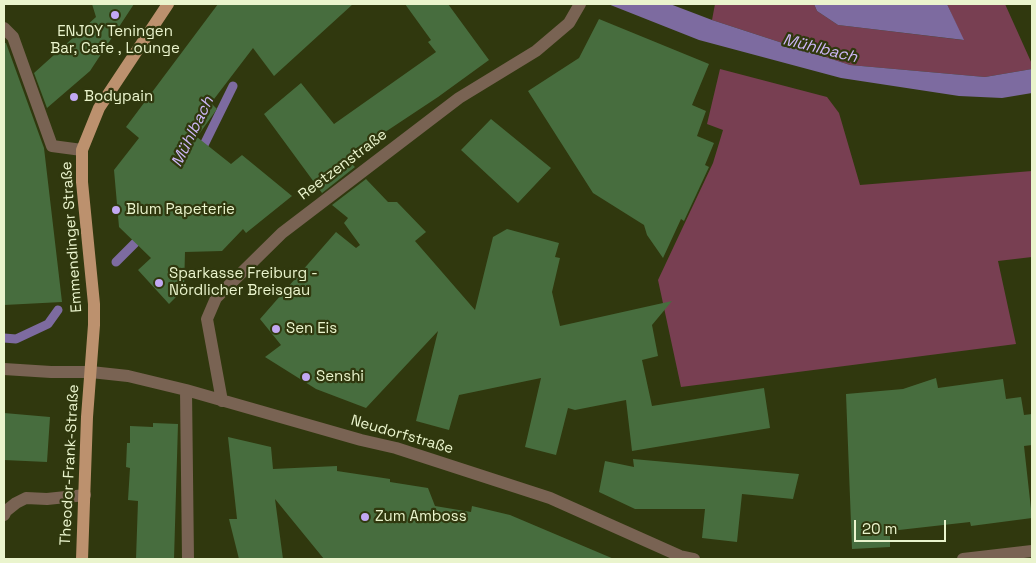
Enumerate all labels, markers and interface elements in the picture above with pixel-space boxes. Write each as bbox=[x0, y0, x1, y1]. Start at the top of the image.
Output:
marker: ENJOY Teningen Bar, Cafe , Lounge bbox=[109, 9, 121, 21]
place label: ENJOY Teningen Bar, Cafe , Lounge bbox=[50, 23, 180, 58]
water label: Mühlbach bbox=[781, 30, 859, 68]
place label: Bodypain bbox=[84, 88, 153, 106]
marker: Bodypain bbox=[68, 91, 80, 103]
water label: Mühlbach bbox=[168, 94, 218, 170]
street label: Reetzenstraße bbox=[295, 126, 391, 204]
street label: Emmendinger Straße bbox=[58, 161, 86, 313]
place label: Blum Papeterie bbox=[126, 201, 235, 219]
marker: Blum Papeterie bbox=[110, 204, 122, 216]
place label: Sparkasse Freiburg - Nördlicher Breisgau bbox=[169, 265, 318, 300]
marker: Sparkasse Freiburg - Nördlicher Breisgau bbox=[153, 277, 165, 289]
place label: Sen Eis bbox=[286, 320, 337, 338]
marker: Sen Eis bbox=[270, 323, 282, 335]
place label: Senshi bbox=[316, 368, 364, 386]
marker: Senshi bbox=[300, 371, 312, 383]
street label: Theodor-Frank-Straße bbox=[57, 384, 83, 546]
street label: Neudorfstraße bbox=[349, 412, 455, 458]
place label: Zum Amboss bbox=[375, 508, 467, 526]
scale bar bbox=[856, 510, 948, 542]
marker: Zum Amboss bbox=[359, 511, 371, 523]
text: 20 m bbox=[862, 519, 897, 538]

